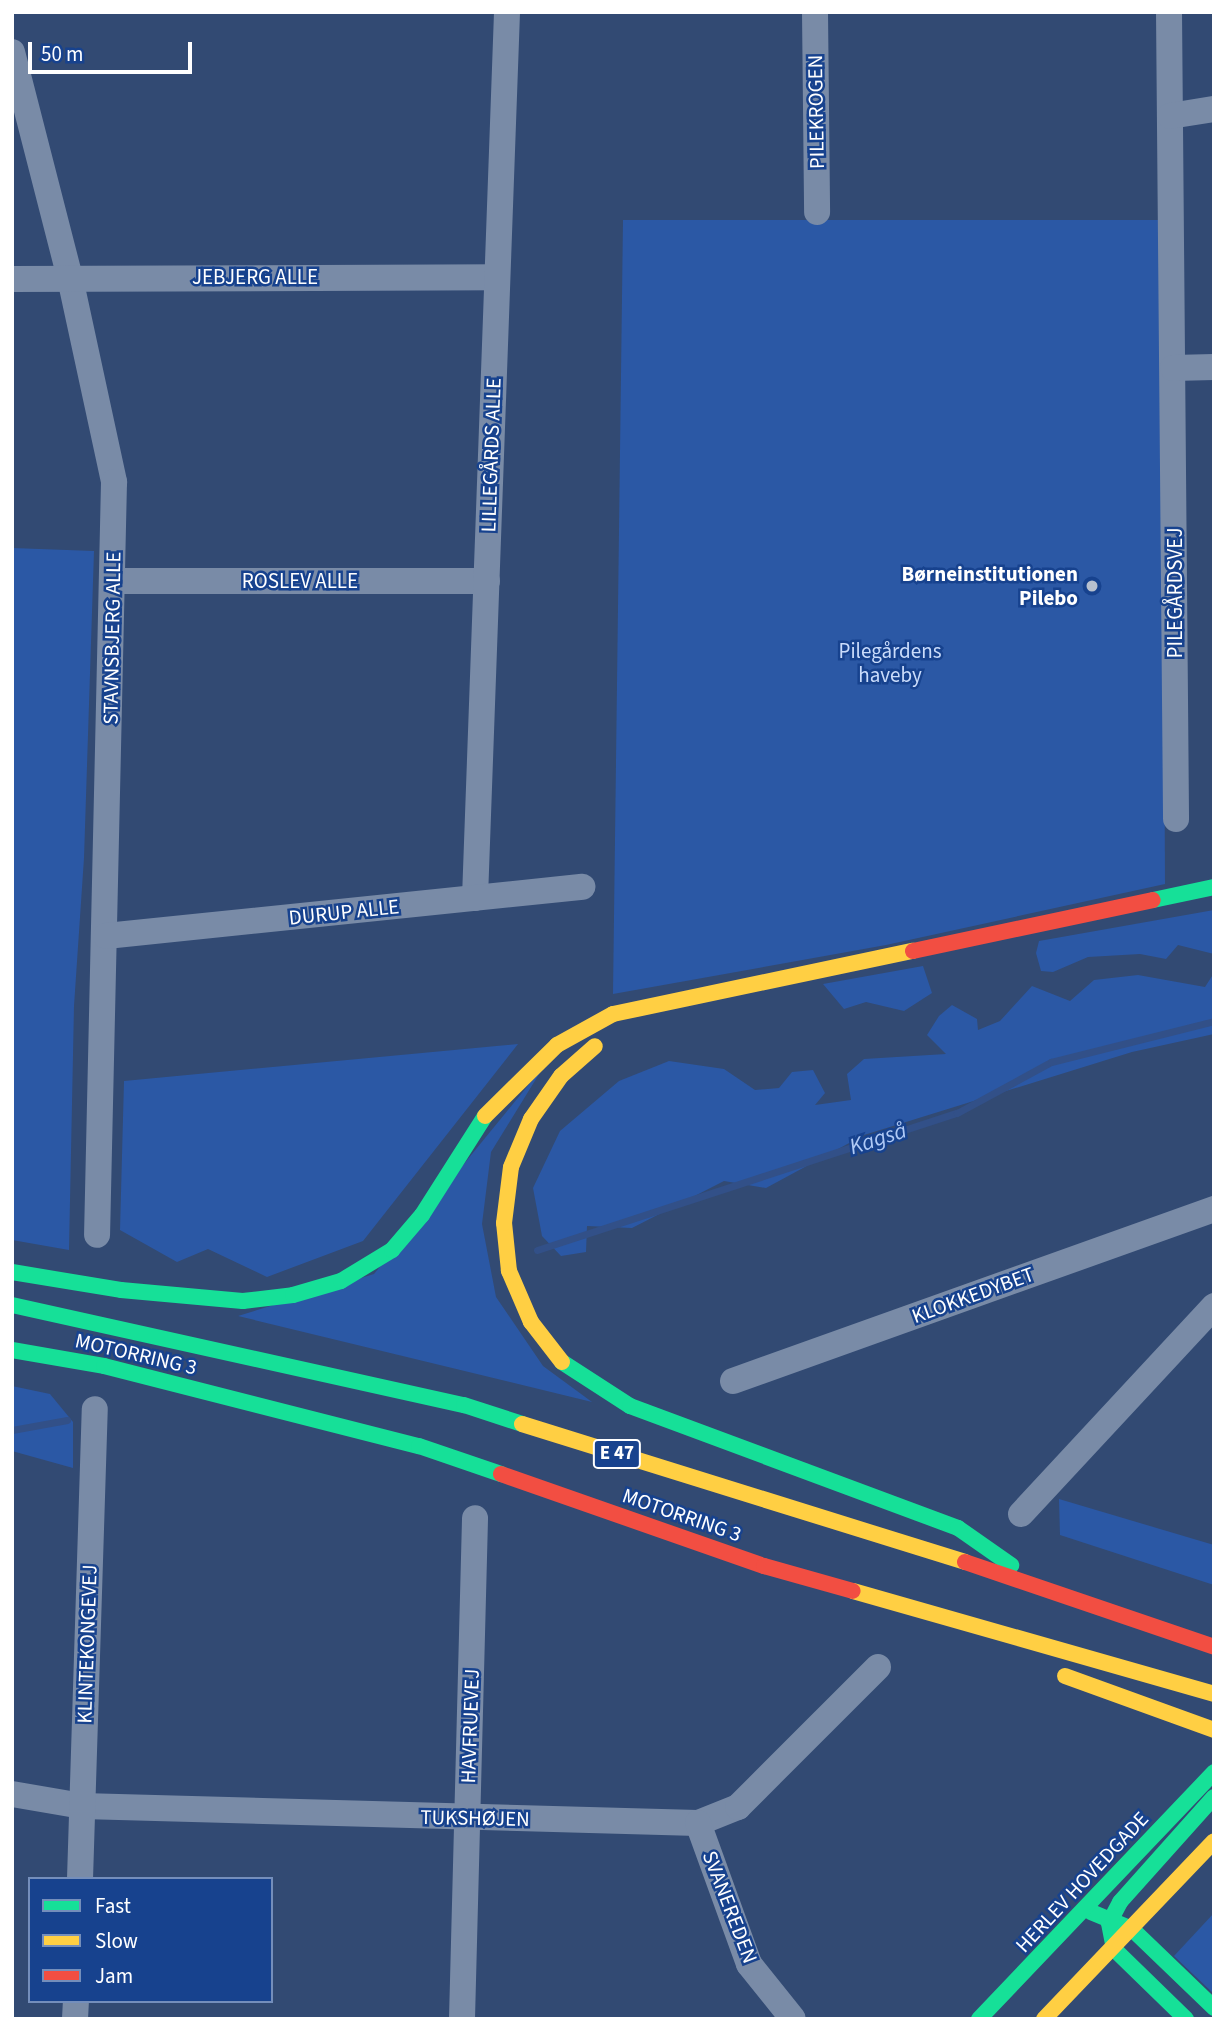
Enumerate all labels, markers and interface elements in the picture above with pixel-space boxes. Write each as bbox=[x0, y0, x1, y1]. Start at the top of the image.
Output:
scale bar bbox=[32, 28, 196, 72]
text: 50 m bbox=[41, 39, 83, 69]
street label: PILEKROGEN bbox=[802, 55, 830, 169]
street label: JEBJERG ALLE bbox=[192, 264, 318, 290]
street label: LILLEGÅRDS ALLE bbox=[476, 377, 506, 533]
street label: PILEGÅRDSVEJ bbox=[1162, 527, 1188, 659]
street label: STAVNSBJERG ALLE bbox=[98, 551, 126, 725]
place label: Børneinstitutionen Pilebo bbox=[901, 561, 1078, 611]
street label: ROSLEV ALLE bbox=[242, 568, 358, 594]
marker: Børneinstitutionen Pilebo bbox=[1084, 578, 1100, 594]
park label: Pilegårdens haveby bbox=[839, 638, 941, 688]
street label: DURUP ALLE bbox=[288, 894, 400, 930]
water label: Kagså bbox=[846, 1117, 910, 1161]
street label: KLOKKEDYBET bbox=[908, 1261, 1038, 1329]
street label: MOTORRING 3 bbox=[73, 1328, 199, 1380]
road number: E 47 bbox=[592, 1438, 642, 1470]
street label: MOTORRING 3 bbox=[619, 1483, 745, 1547]
street label: KLINTEKONGEVEJ bbox=[72, 1564, 102, 1724]
street label: HAVFRUEVEJ bbox=[455, 1668, 485, 1784]
street label: TUKSHØJEN bbox=[420, 1804, 530, 1832]
street label: HERLEV HOVEDGADE bbox=[1010, 1806, 1154, 1958]
street label: SVANEREDEN bbox=[697, 1847, 763, 1967]
legend bbox=[28, 1877, 273, 2003]
text: Fast bbox=[95, 1891, 131, 1921]
text: Slow bbox=[95, 1926, 138, 1956]
text: Jam bbox=[95, 1961, 133, 1991]

